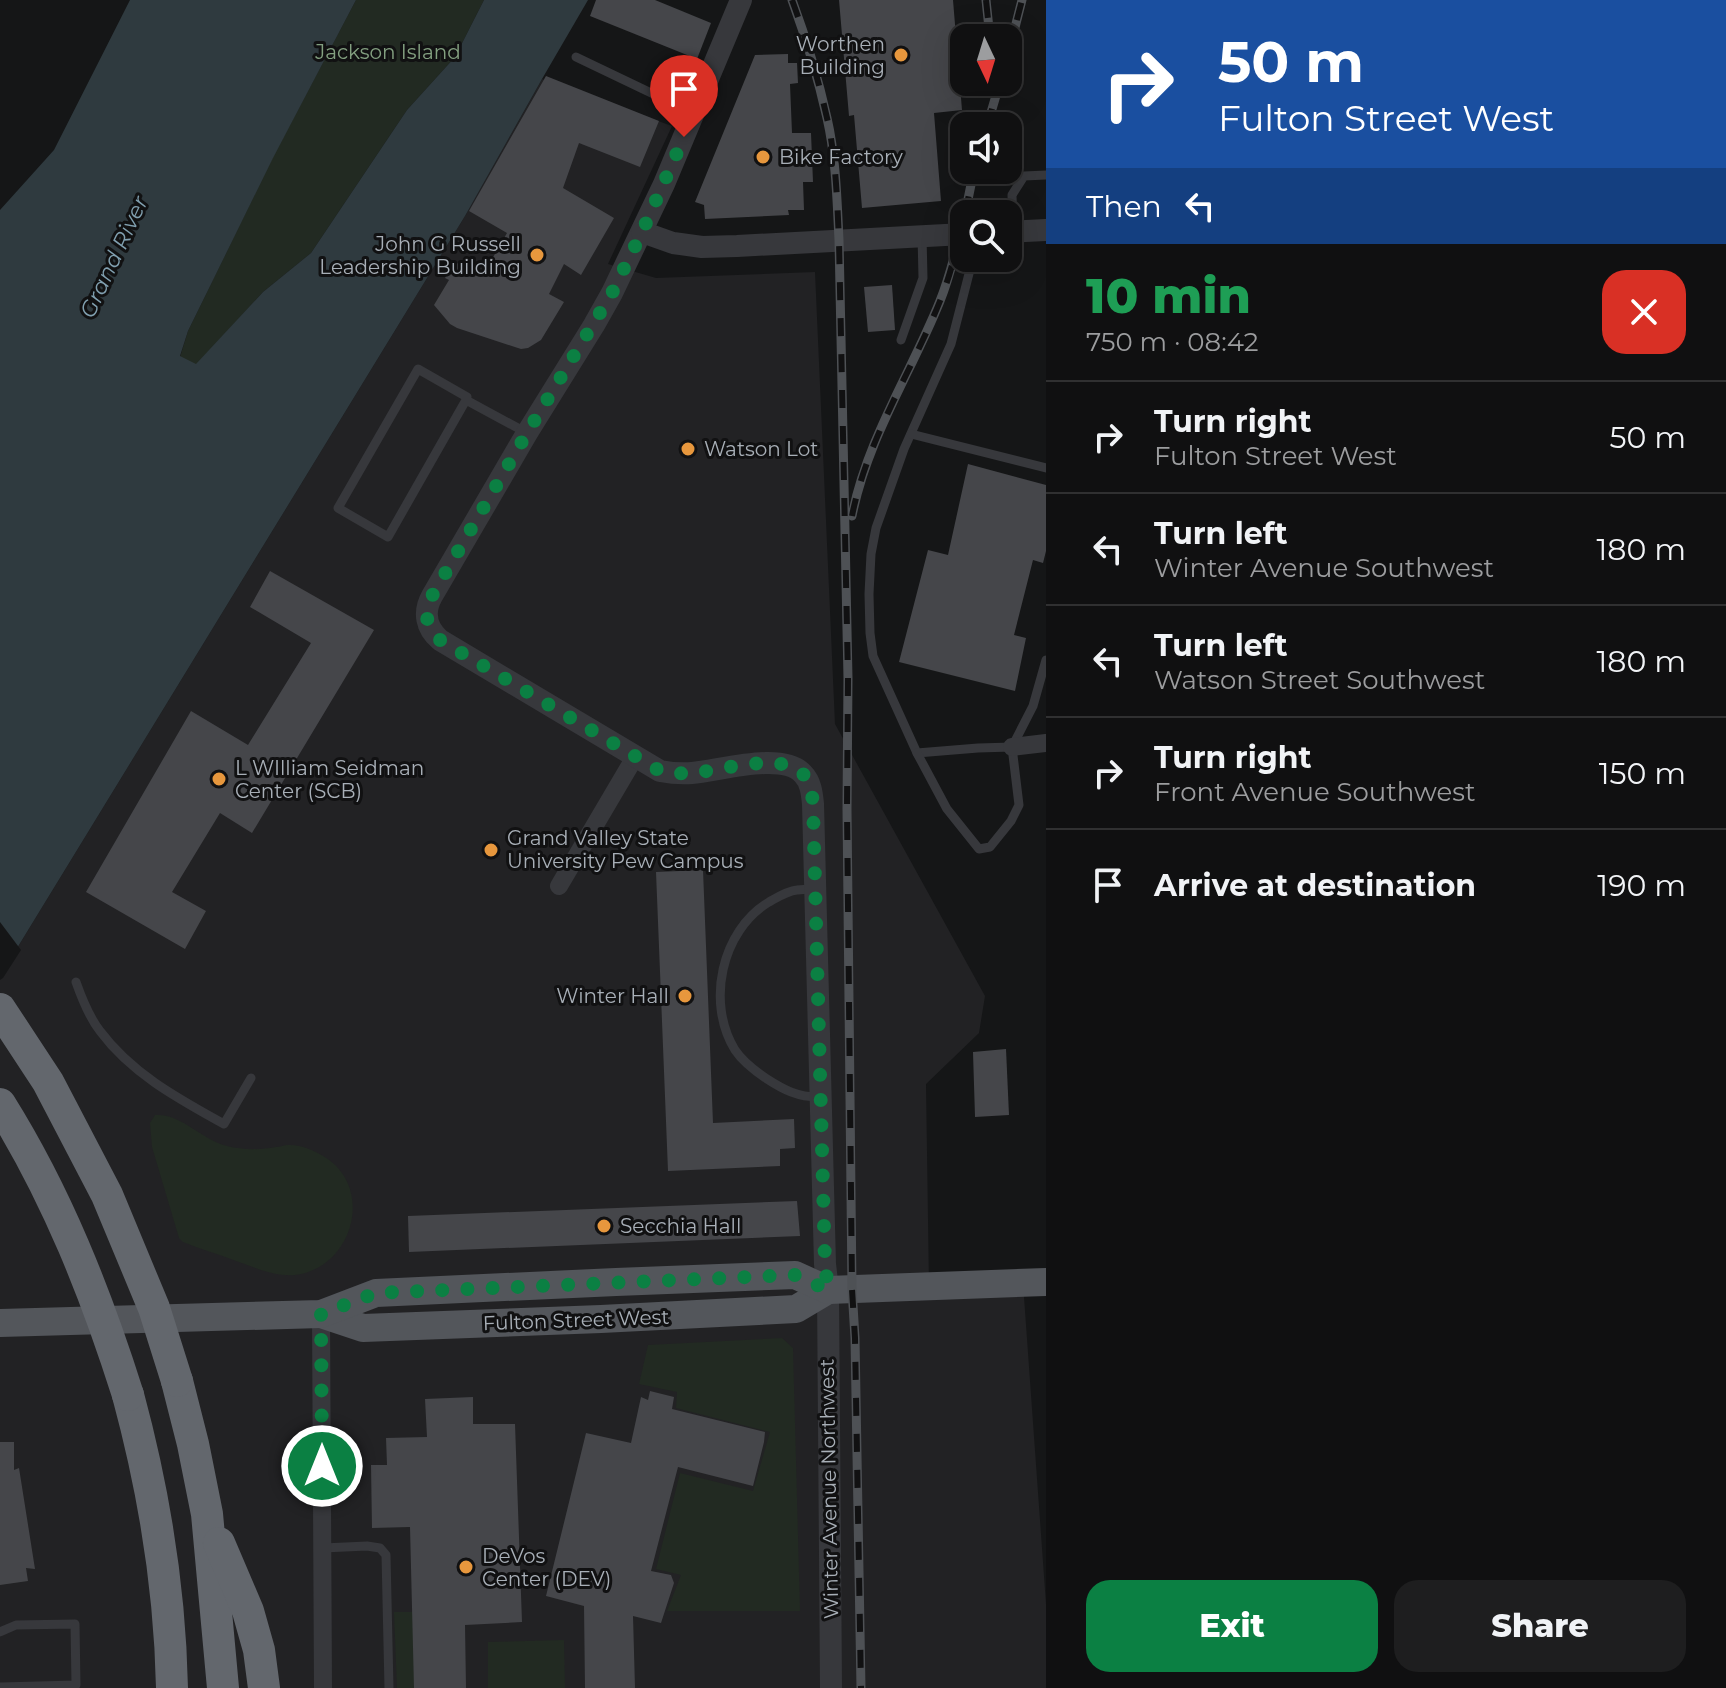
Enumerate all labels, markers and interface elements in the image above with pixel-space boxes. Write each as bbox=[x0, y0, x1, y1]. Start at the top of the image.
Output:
north arrow bbox=[950, 24, 1022, 96]
map controls bbox=[950, 24, 1022, 272]
text: 50 m bbox=[1218, 28, 1364, 96]
place label: Worthen Building bbox=[796, 32, 885, 79]
icon: right bbox=[1086, 32, 1190, 136]
park label: Jackson Island bbox=[314, 40, 461, 64]
marker: Worthen Building bbox=[892, 46, 910, 64]
pin bbox=[650, 55, 718, 137]
icon: arrive bbox=[662, 67, 706, 111]
text: Fulton Street West bbox=[1218, 96, 1554, 140]
button: sound bbox=[950, 112, 1022, 184]
place label: Bike Factory bbox=[779, 145, 903, 169]
marker: Bike Factory bbox=[754, 148, 772, 166]
icon: left bbox=[1178, 184, 1222, 228]
text: Then bbox=[1086, 188, 1162, 225]
water label: Grand River bbox=[74, 191, 155, 322]
button: search bbox=[950, 200, 1022, 272]
place label: John G Russell Leadership Building bbox=[319, 232, 521, 279]
marker: John G Russell Leadership Building bbox=[528, 246, 546, 264]
text: 10 min bbox=[1086, 267, 1251, 325]
button: close bbox=[1602, 270, 1686, 354]
text: 750 m · 08:42 bbox=[1086, 326, 1259, 358]
text: Turn right bbox=[1154, 403, 1311, 440]
icon: right bbox=[1086, 415, 1130, 459]
text: 50 m bbox=[1609, 419, 1686, 456]
place label: Watson Lot bbox=[704, 437, 818, 461]
marker: Watson Lot bbox=[679, 440, 697, 458]
text: Fulton Street West bbox=[1154, 440, 1397, 472]
text: Turn left bbox=[1154, 515, 1287, 552]
icon: left bbox=[1086, 527, 1130, 571]
text: 180 m bbox=[1596, 531, 1686, 568]
text: Winter Avenue Southwest bbox=[1154, 552, 1494, 584]
text: Turn left bbox=[1154, 627, 1287, 664]
icon: left bbox=[1086, 639, 1130, 683]
text: 180 m bbox=[1596, 643, 1686, 680]
text: Watson Street Southwest bbox=[1154, 664, 1485, 696]
text: Turn right bbox=[1154, 739, 1311, 776]
icon: right bbox=[1086, 751, 1130, 795]
text: 150 m bbox=[1599, 755, 1686, 792]
place label: L WIlliam Seidman Center (SCB) bbox=[235, 756, 424, 803]
marker: L WIlliam Seidman Center (SCB) bbox=[210, 770, 228, 788]
text: Front Avenue Southwest bbox=[1154, 776, 1476, 808]
place label: Grand Valley State University Pew Campus bbox=[507, 826, 744, 873]
marker: Grand Valley State University Pew Campus bbox=[482, 841, 500, 859]
icon: arrive bbox=[1086, 863, 1130, 907]
text: Arrive at destination bbox=[1154, 867, 1476, 904]
text: 190 m bbox=[1597, 867, 1686, 904]
place label: Winter Hall bbox=[556, 984, 669, 1008]
marker: Winter Hall bbox=[676, 987, 694, 1005]
place label: Secchia Hall bbox=[620, 1214, 741, 1238]
marker: Secchia Hall bbox=[595, 1217, 613, 1235]
street label: Fulton Street West bbox=[482, 1305, 670, 1335]
street label: Winter Avenue Northwest bbox=[815, 1359, 843, 1619]
position arrow bbox=[280, 1424, 364, 1508]
place label: DeVos Center (DEV) bbox=[482, 1544, 611, 1591]
marker: DeVos Center (DEV) bbox=[457, 1558, 475, 1576]
button: Exit bbox=[1086, 1580, 1378, 1672]
button: Share bbox=[1394, 1580, 1686, 1672]

